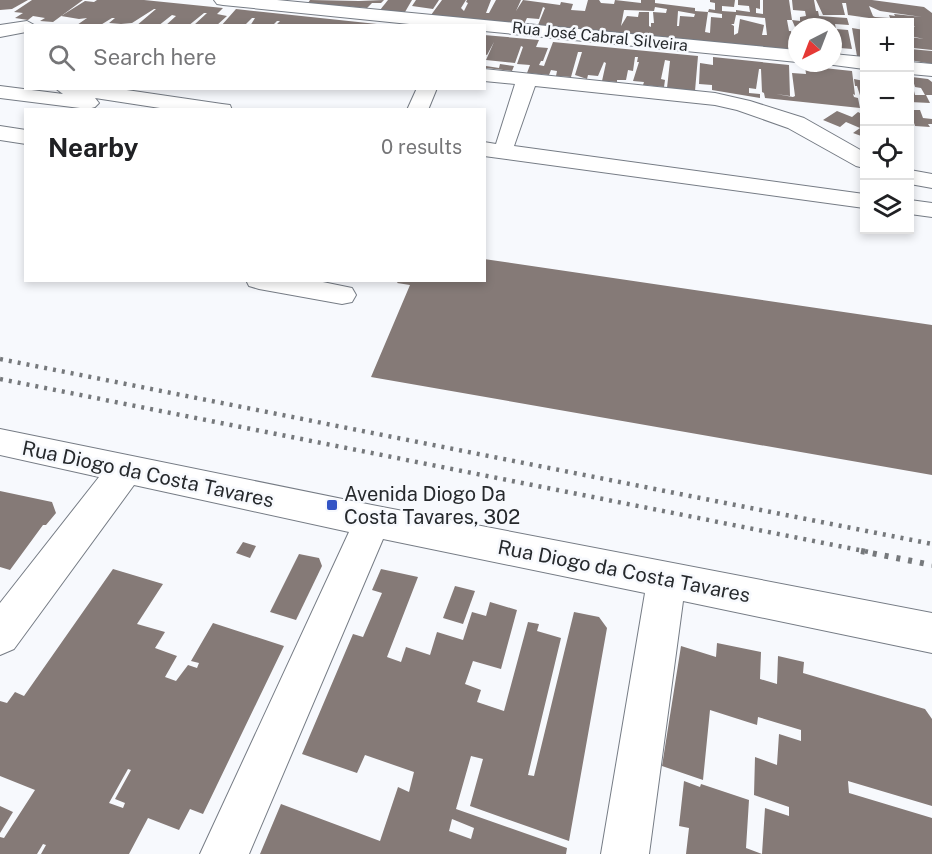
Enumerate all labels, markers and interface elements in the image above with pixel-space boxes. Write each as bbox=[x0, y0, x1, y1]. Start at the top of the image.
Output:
street label: Rua José Cabral Silveira bbox=[511, 18, 689, 55]
north arrow bbox=[788, 18, 842, 72]
map controls bbox=[860, 18, 914, 234]
button: + bbox=[860, 18, 914, 72]
search box bbox=[24, 24, 486, 90]
icon: search bbox=[45, 41, 78, 74]
text: Search here bbox=[93, 44, 217, 70]
button: − bbox=[860, 72, 914, 126]
button: locate bbox=[860, 126, 914, 180]
text: Nearby bbox=[48, 132, 138, 163]
text: 0 results bbox=[381, 135, 462, 159]
button: layers bbox=[860, 180, 914, 234]
street label: Rua Diogo da Costa Tavares bbox=[20, 436, 276, 512]
place label: Avenida Diogo Da Costa Tavares, 302 bbox=[344, 482, 520, 529]
marker: Avenida Diogo Da Costa Tavares, 302 bbox=[325, 498, 339, 512]
street label: Rua Diogo da Costa Tavares bbox=[496, 535, 752, 607]

